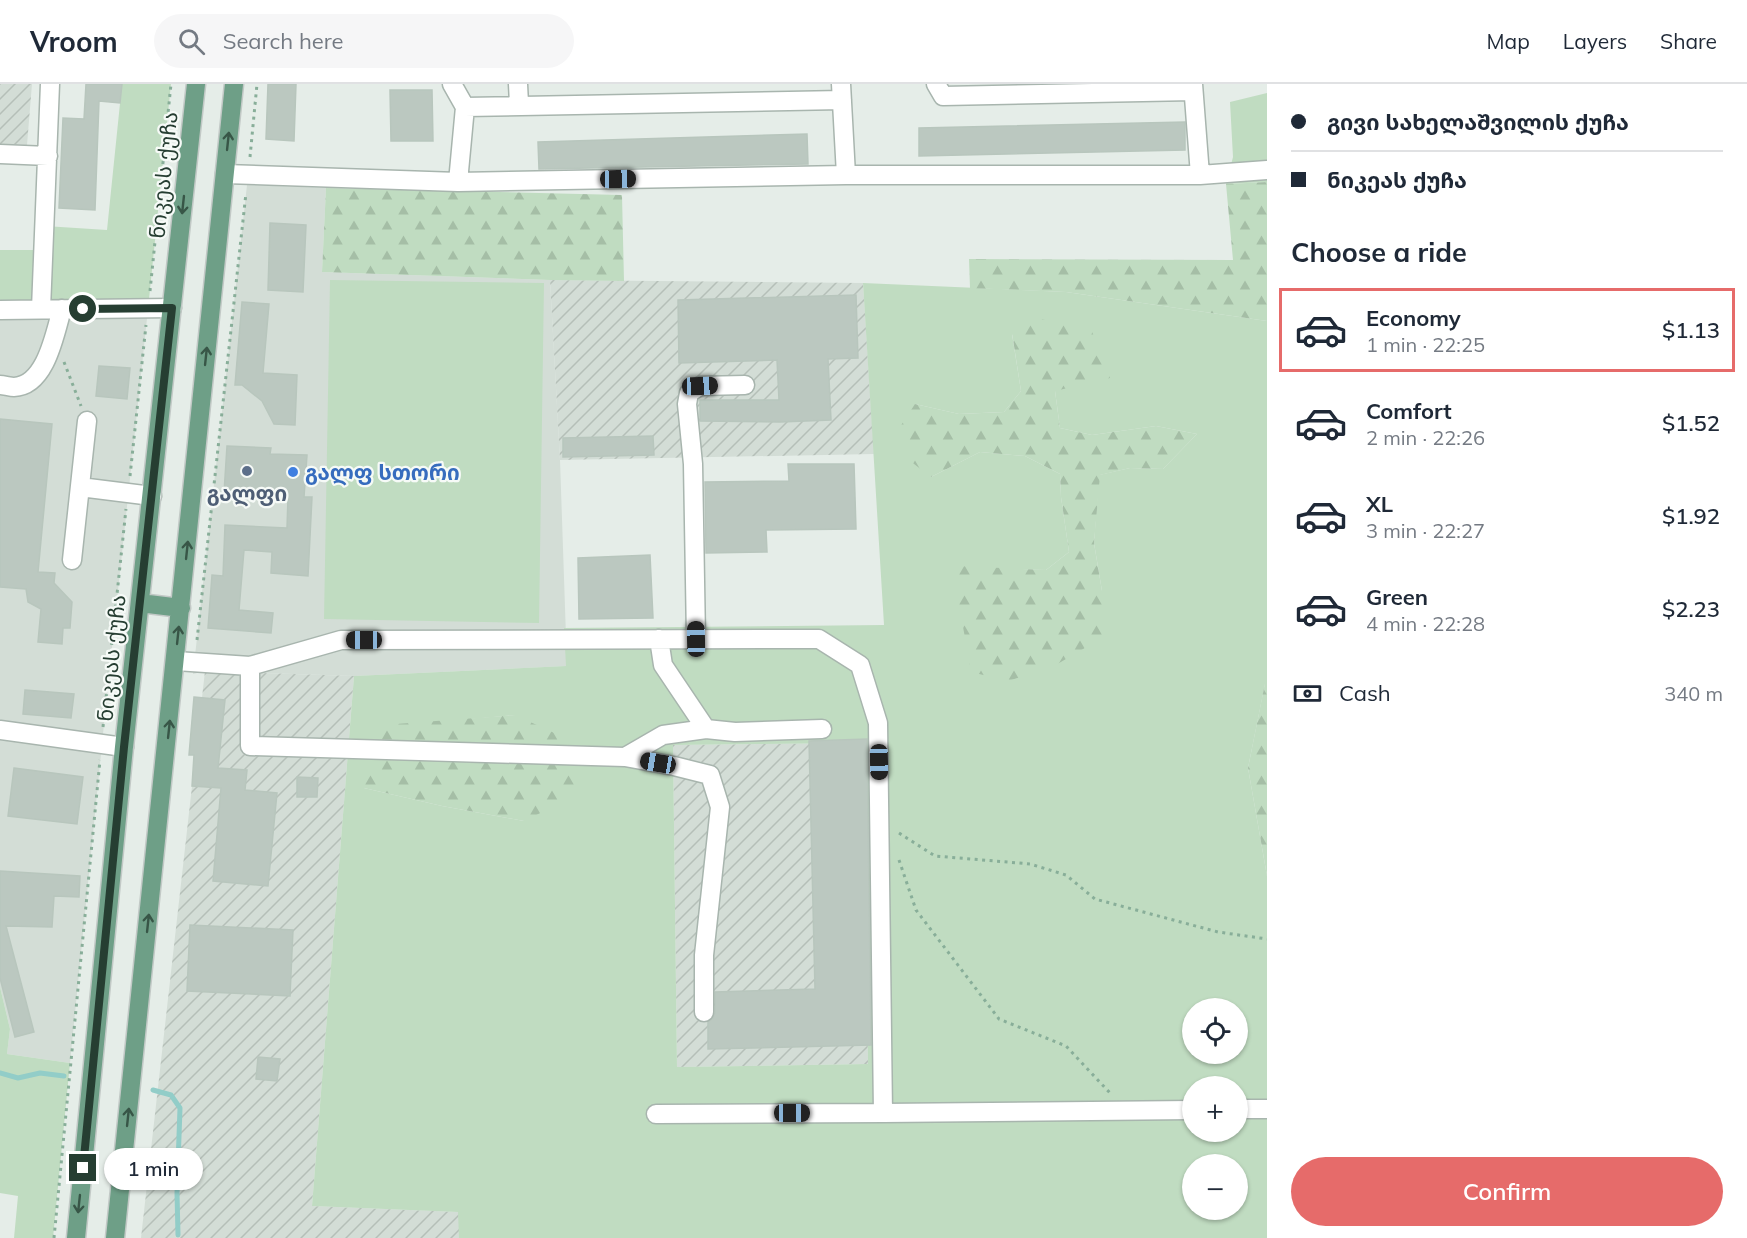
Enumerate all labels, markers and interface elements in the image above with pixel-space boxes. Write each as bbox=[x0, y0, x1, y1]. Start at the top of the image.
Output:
search box bbox=[154, 14, 574, 68]
text: Vroom bbox=[30, 24, 118, 59]
icon: search bbox=[175, 25, 208, 58]
text: Search here bbox=[223, 27, 344, 55]
text: Map bbox=[1487, 28, 1530, 54]
text: Layers bbox=[1563, 28, 1627, 54]
text: Share bbox=[1660, 28, 1717, 54]
text: გივი სახელაშვილის ქუჩა bbox=[1327, 108, 1629, 136]
street label: ნიკეას ქუჩა bbox=[143, 110, 183, 240]
one-way arrow bbox=[223, 131, 234, 151]
text: ნიკეას ქუჩა bbox=[1327, 166, 1467, 194]
car bbox=[600, 170, 636, 188]
one-way arrow bbox=[177, 194, 188, 214]
text: Choose a ride bbox=[1291, 235, 1467, 269]
route start bbox=[69, 295, 96, 322]
icon: car bbox=[1294, 303, 1348, 357]
text: Economy bbox=[1366, 304, 1461, 332]
text: $1.13 bbox=[1662, 316, 1720, 344]
text: 1 min · 22:25 bbox=[1366, 332, 1485, 357]
one-way arrow bbox=[201, 346, 212, 366]
car bbox=[682, 376, 718, 396]
icon: car bbox=[1294, 396, 1348, 450]
text: Comfort bbox=[1366, 397, 1452, 425]
text: $1.52 bbox=[1662, 409, 1720, 437]
text: 2 min · 22:26 bbox=[1366, 425, 1485, 450]
place label: გალფ სთორი bbox=[305, 459, 460, 486]
marker: გალფი bbox=[240, 464, 254, 478]
marker: გალფ სთორი bbox=[286, 465, 300, 479]
place label: გალფი bbox=[207, 480, 287, 507]
icon: car bbox=[1294, 489, 1348, 543]
text: XL bbox=[1366, 490, 1393, 518]
text: $1.92 bbox=[1662, 502, 1720, 530]
text: 3 min · 22:27 bbox=[1366, 518, 1485, 543]
one-way arrow bbox=[182, 540, 193, 560]
icon: car bbox=[1294, 582, 1348, 636]
text: Green bbox=[1366, 583, 1428, 611]
street label: ნიკეას ქუჩა bbox=[91, 593, 131, 723]
text: $2.23 bbox=[1662, 595, 1720, 623]
text: 4 min · 22:28 bbox=[1366, 611, 1485, 636]
car bbox=[687, 621, 705, 657]
one-way arrow bbox=[173, 625, 184, 645]
car bbox=[346, 631, 382, 649]
icon: cash bbox=[1291, 677, 1324, 710]
text: Cash bbox=[1339, 679, 1391, 707]
text: 340 m bbox=[1664, 681, 1723, 706]
one-way arrow bbox=[163, 720, 174, 740]
car bbox=[870, 744, 888, 780]
car bbox=[639, 751, 677, 775]
one-way arrow bbox=[143, 914, 154, 934]
map controls bbox=[1182, 998, 1248, 1220]
button: locate bbox=[1182, 998, 1248, 1064]
button: + bbox=[1182, 1076, 1248, 1142]
car bbox=[774, 1104, 810, 1122]
one-way arrow bbox=[123, 1108, 134, 1128]
callout: 1 min bbox=[104, 1147, 203, 1189]
route end bbox=[69, 1154, 96, 1181]
button: − bbox=[1182, 1154, 1248, 1220]
text: 1 min bbox=[128, 1156, 179, 1181]
button: Confirm bbox=[1291, 1157, 1723, 1226]
one-way arrow bbox=[73, 1194, 84, 1213]

